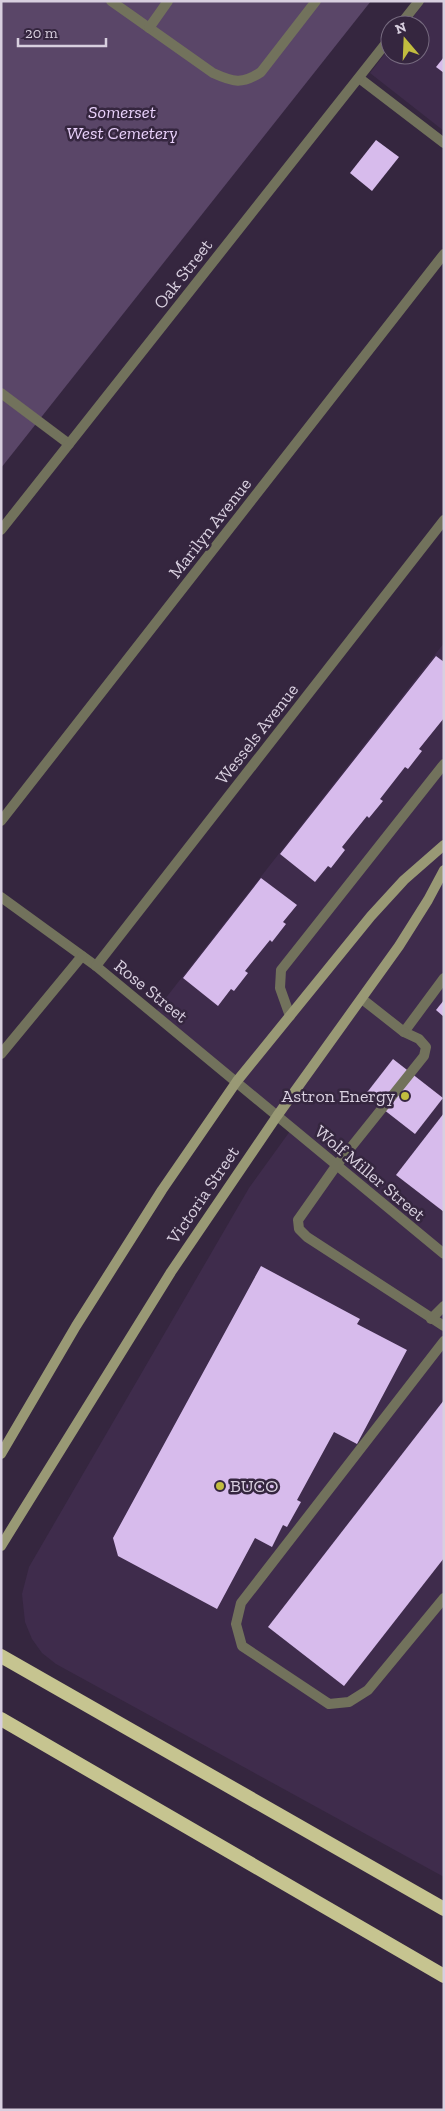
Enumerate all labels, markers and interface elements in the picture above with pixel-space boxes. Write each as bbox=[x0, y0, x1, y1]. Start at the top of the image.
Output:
scale bar bbox=[18, 15, 105, 47]
north arrow bbox=[380, 15, 430, 65]
text: N bbox=[393, 18, 409, 38]
text: 20 m bbox=[25, 24, 58, 42]
park label: Somerset West Cemetery bbox=[67, 101, 177, 144]
street label: Oak Street bbox=[149, 234, 217, 313]
street label: Marilyn Avenue bbox=[164, 473, 256, 583]
street label: Wessels Avenue bbox=[211, 679, 303, 789]
street label: Rose Street bbox=[110, 955, 192, 1027]
place label: Astron Energy bbox=[282, 1085, 396, 1107]
marker: Astron Energy bbox=[399, 1090, 411, 1102]
street label: Wolf Miller Street bbox=[310, 1120, 430, 1226]
street label: Victoria Street bbox=[162, 1142, 244, 1249]
place label: BUCO bbox=[230, 1475, 278, 1497]
marker: BUCO bbox=[214, 1480, 226, 1492]

